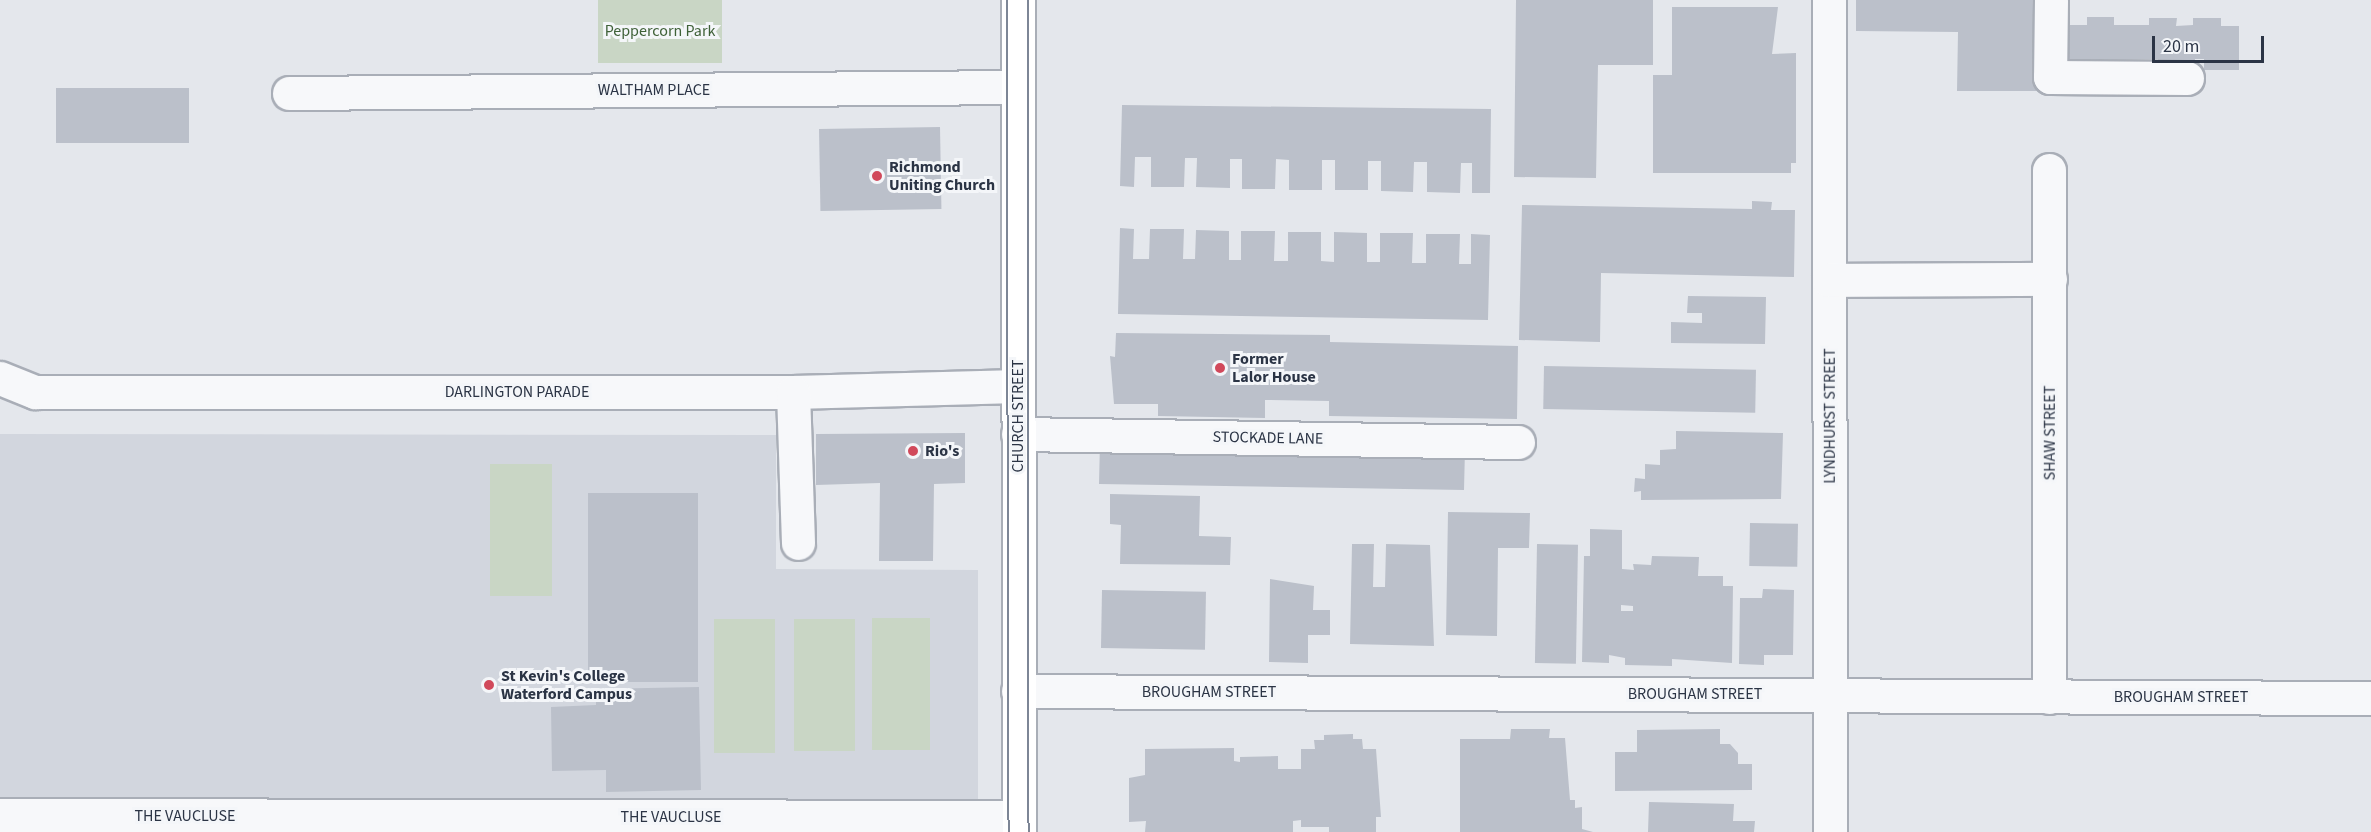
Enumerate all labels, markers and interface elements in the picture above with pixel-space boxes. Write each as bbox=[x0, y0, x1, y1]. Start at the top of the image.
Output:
park label: Peppercorn Park bbox=[605, 21, 715, 41]
scale bar bbox=[2155, 24, 2268, 62]
text: 20 m bbox=[2163, 34, 2199, 59]
street label: WALTHAM PLACE bbox=[598, 80, 710, 100]
place label: Richmond Uniting Church bbox=[889, 157, 995, 195]
marker: Richmond Uniting Church bbox=[870, 169, 884, 183]
street label: LYNDHURST STREET bbox=[1820, 348, 1840, 484]
place label: Former Lalor House bbox=[1232, 349, 1316, 387]
street label: CHURCH STREET bbox=[1008, 359, 1028, 473]
marker: Former Lalor House bbox=[1213, 361, 1227, 375]
street label: DARLINGTON PARADE bbox=[445, 382, 589, 402]
street label: SHAW STREET bbox=[2040, 386, 2060, 480]
street label: STOCKADE LANE bbox=[1212, 427, 1324, 449]
place label: Rio's bbox=[925, 441, 959, 461]
marker: Rio's bbox=[906, 444, 920, 458]
place label: St Kevin's College Waterford Campus bbox=[501, 666, 632, 704]
marker: St Kevin's College Waterford Campus bbox=[482, 678, 496, 692]
street label: BROUGHAM STREET bbox=[1142, 682, 1276, 702]
street label: BROUGHAM STREET bbox=[1628, 684, 1762, 704]
street label: BROUGHAM STREET bbox=[2114, 687, 2248, 707]
street label: THE VAUCLUSE bbox=[134, 806, 236, 826]
street label: THE VAUCLUSE bbox=[620, 807, 722, 827]

